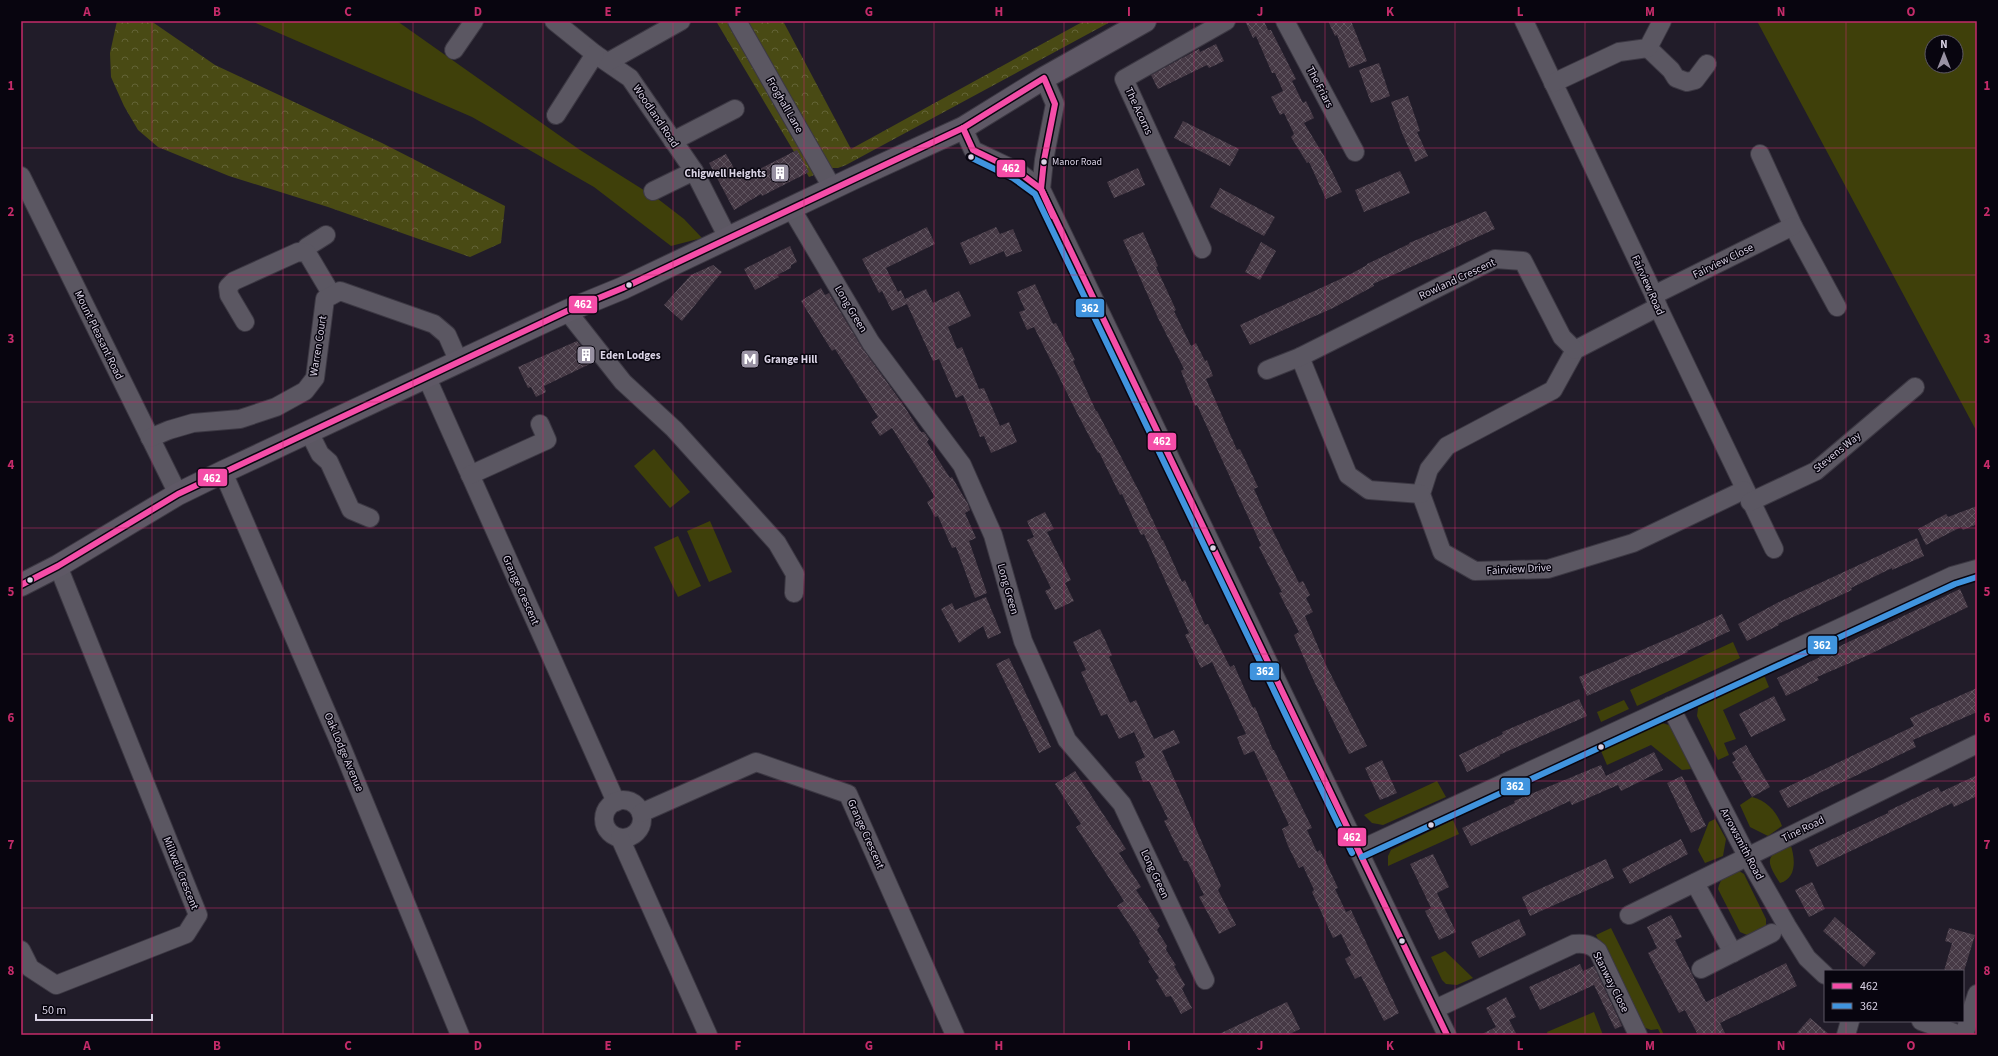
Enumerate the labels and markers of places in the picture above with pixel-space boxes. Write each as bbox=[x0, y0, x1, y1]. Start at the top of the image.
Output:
unlabelled marker bbox=[966, 152, 976, 162]
place label: Manor Road bbox=[1052, 155, 1102, 169]
marker: Manor Road bbox=[1039, 157, 1049, 167]
building icon: Chigwell Heights bbox=[769, 162, 791, 184]
place label: Chigwell Heights bbox=[685, 166, 766, 181]
unlabelled marker bbox=[624, 280, 634, 290]
building icon: Eden Lodges bbox=[575, 344, 597, 366]
place label: Eden Lodges bbox=[600, 348, 661, 363]
metro station icon: Grange Hill bbox=[739, 348, 761, 370]
place label: Grange Hill bbox=[764, 352, 818, 367]
unlabelled marker bbox=[1208, 543, 1218, 553]
unlabelled marker bbox=[25, 575, 35, 585]
unlabelled marker bbox=[1596, 742, 1606, 752]
unlabelled marker bbox=[1426, 820, 1436, 830]
unlabelled marker bbox=[1397, 936, 1407, 946]

